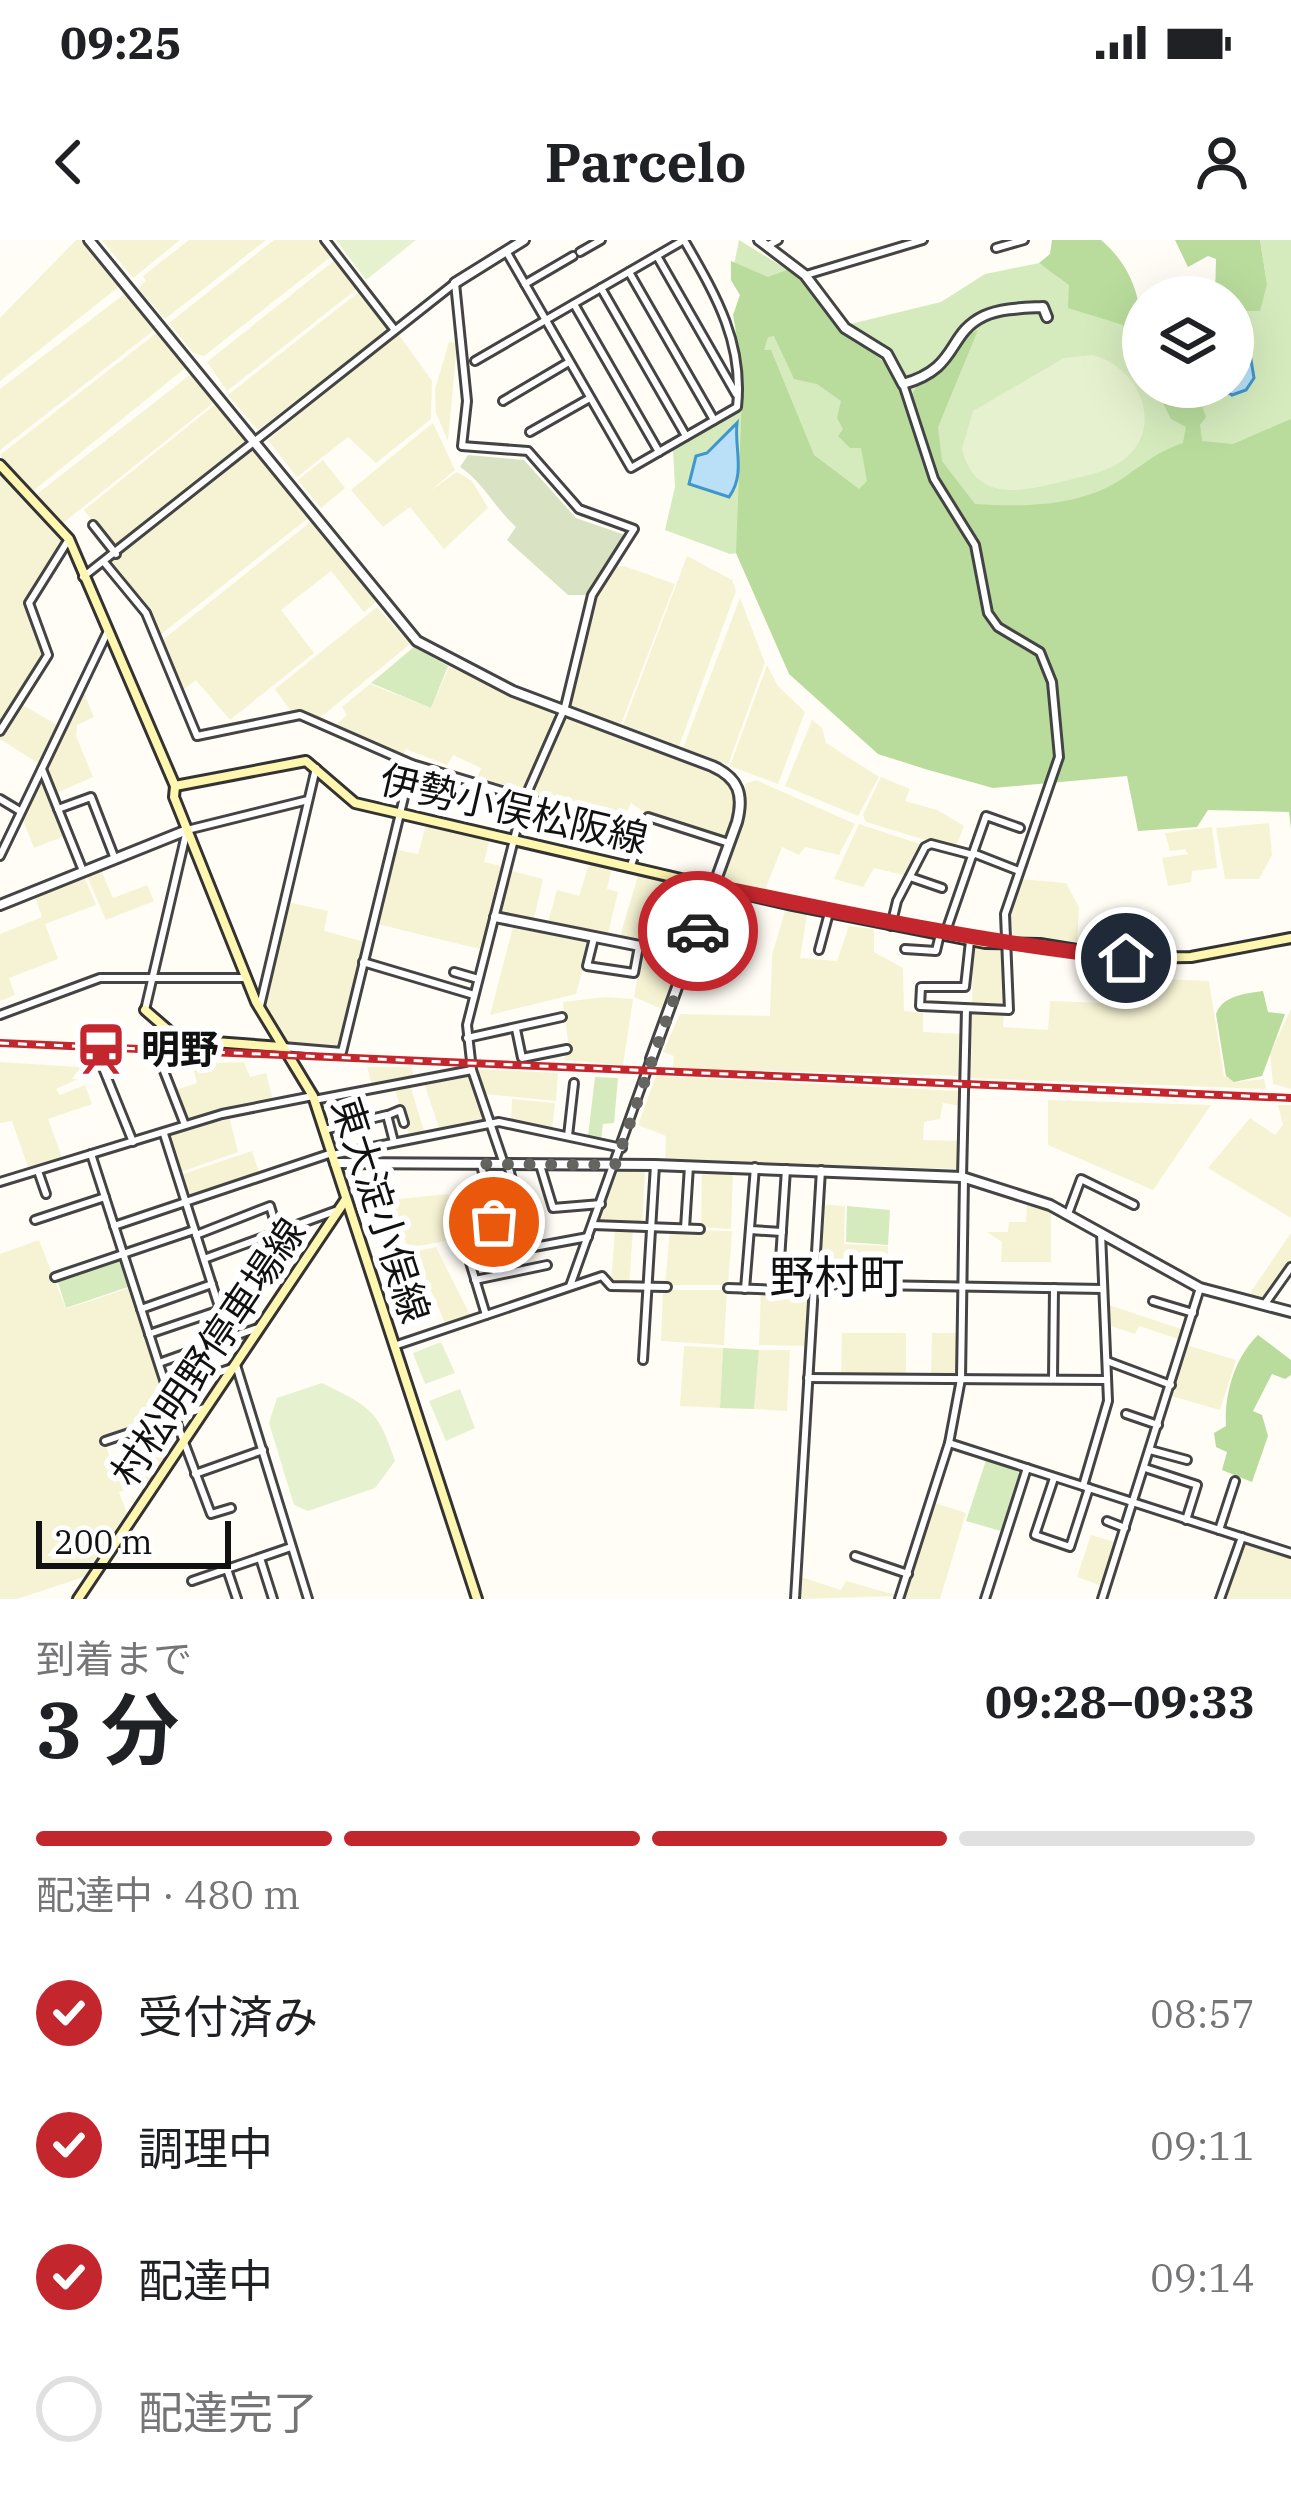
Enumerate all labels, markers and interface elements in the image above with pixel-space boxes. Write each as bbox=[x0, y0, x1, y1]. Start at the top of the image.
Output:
text: 09:25 bbox=[60, 13, 182, 71]
text: Parcelo bbox=[545, 127, 746, 197]
icon: back bbox=[36, 129, 102, 195]
icon: person bbox=[1189, 129, 1255, 195]
map controls bbox=[1122, 276, 1254, 408]
button: layers bbox=[1122, 276, 1254, 408]
street label: 伊勢小俣松阪線 bbox=[375, 753, 653, 864]
courier bbox=[638, 871, 758, 991]
icon: car bbox=[665, 898, 731, 964]
pin bbox=[1075, 907, 1177, 1009]
icon: home bbox=[1093, 925, 1159, 991]
station icon: 明野 bbox=[72, 1020, 130, 1078]
place label: 明野 bbox=[141, 1023, 219, 1074]
street label: 東大淀小俣線 bbox=[321, 1091, 442, 1329]
pin bbox=[443, 1171, 545, 1273]
icon: bag bbox=[461, 1189, 527, 1255]
street label: 村松明野停車場線 bbox=[99, 1208, 316, 1495]
district label: 野村町 bbox=[769, 1247, 905, 1305]
scale bar bbox=[36, 1515, 231, 1568]
text: 200 m bbox=[54, 1520, 153, 1563]
text: 到着まで bbox=[36, 1633, 192, 1684]
text: 09:28–09:33 bbox=[985, 1672, 1255, 1730]
text: 3 分 bbox=[36, 1678, 179, 1779]
text: 配達中 · 480 m bbox=[36, 1869, 300, 1920]
icon: check bbox=[36, 1980, 102, 2046]
text: 受付済み bbox=[138, 1987, 318, 2045]
text: 08:57 bbox=[1150, 1988, 1255, 2039]
icon: check bbox=[36, 2112, 102, 2178]
text: 調理中 bbox=[138, 2119, 273, 2177]
text: 09:11 bbox=[1150, 2120, 1255, 2171]
icon: check bbox=[36, 2244, 102, 2310]
text: 配達中 bbox=[138, 2251, 273, 2309]
text: 09:14 bbox=[1150, 2252, 1255, 2303]
text: 配達完了 bbox=[138, 2383, 318, 2441]

